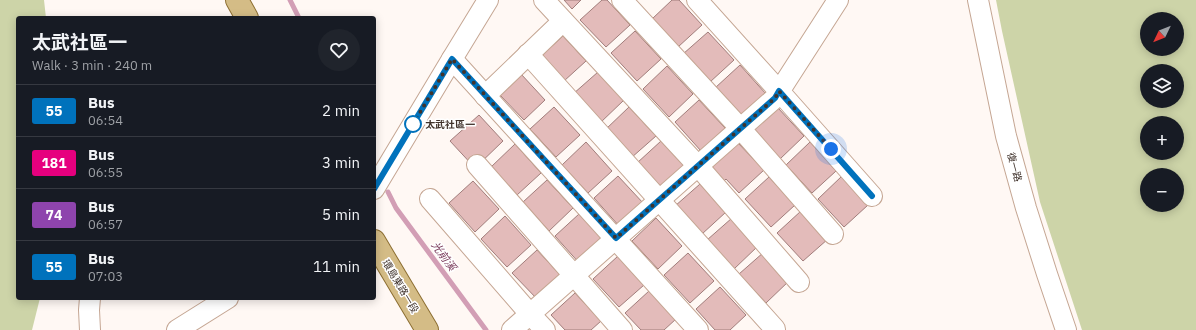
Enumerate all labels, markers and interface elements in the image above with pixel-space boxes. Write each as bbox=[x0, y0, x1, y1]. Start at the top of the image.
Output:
north arrow bbox=[1140, 12, 1184, 56]
map controls bbox=[1140, 12, 1184, 212]
button: heart bbox=[318, 29, 360, 71]
text: 太武社區一 bbox=[32, 30, 127, 54]
text: Walk · 3 min · 240 m bbox=[32, 57, 152, 74]
button: layers bbox=[1140, 64, 1184, 108]
text: Bus bbox=[88, 93, 115, 112]
text: 2 min bbox=[322, 101, 360, 120]
text: 55 bbox=[46, 102, 62, 120]
text: 06:54 bbox=[88, 112, 123, 129]
marker: 太武社區一 bbox=[404, 115, 422, 133]
button: + bbox=[1140, 116, 1184, 160]
place label: 太武社區一 bbox=[425, 118, 475, 131]
your location bbox=[821, 139, 841, 159]
text: Bus bbox=[88, 145, 115, 164]
street label: 復一路 bbox=[1004, 151, 1025, 183]
text: 3 min bbox=[322, 153, 360, 172]
text: 181 bbox=[41, 154, 67, 172]
text: 06:55 bbox=[88, 164, 123, 181]
button: − bbox=[1140, 168, 1184, 212]
text: Bus bbox=[88, 197, 115, 216]
text: 5 min bbox=[322, 205, 360, 224]
text: 74 bbox=[46, 206, 62, 224]
text: 06:57 bbox=[88, 216, 123, 233]
water label: 光前溪 bbox=[429, 239, 461, 275]
text: Bus bbox=[88, 249, 115, 268]
text: 11 min bbox=[313, 257, 360, 276]
street label: 環島東路一段 bbox=[380, 257, 422, 315]
text: 55 bbox=[46, 258, 62, 276]
text: 07:03 bbox=[88, 268, 123, 285]

